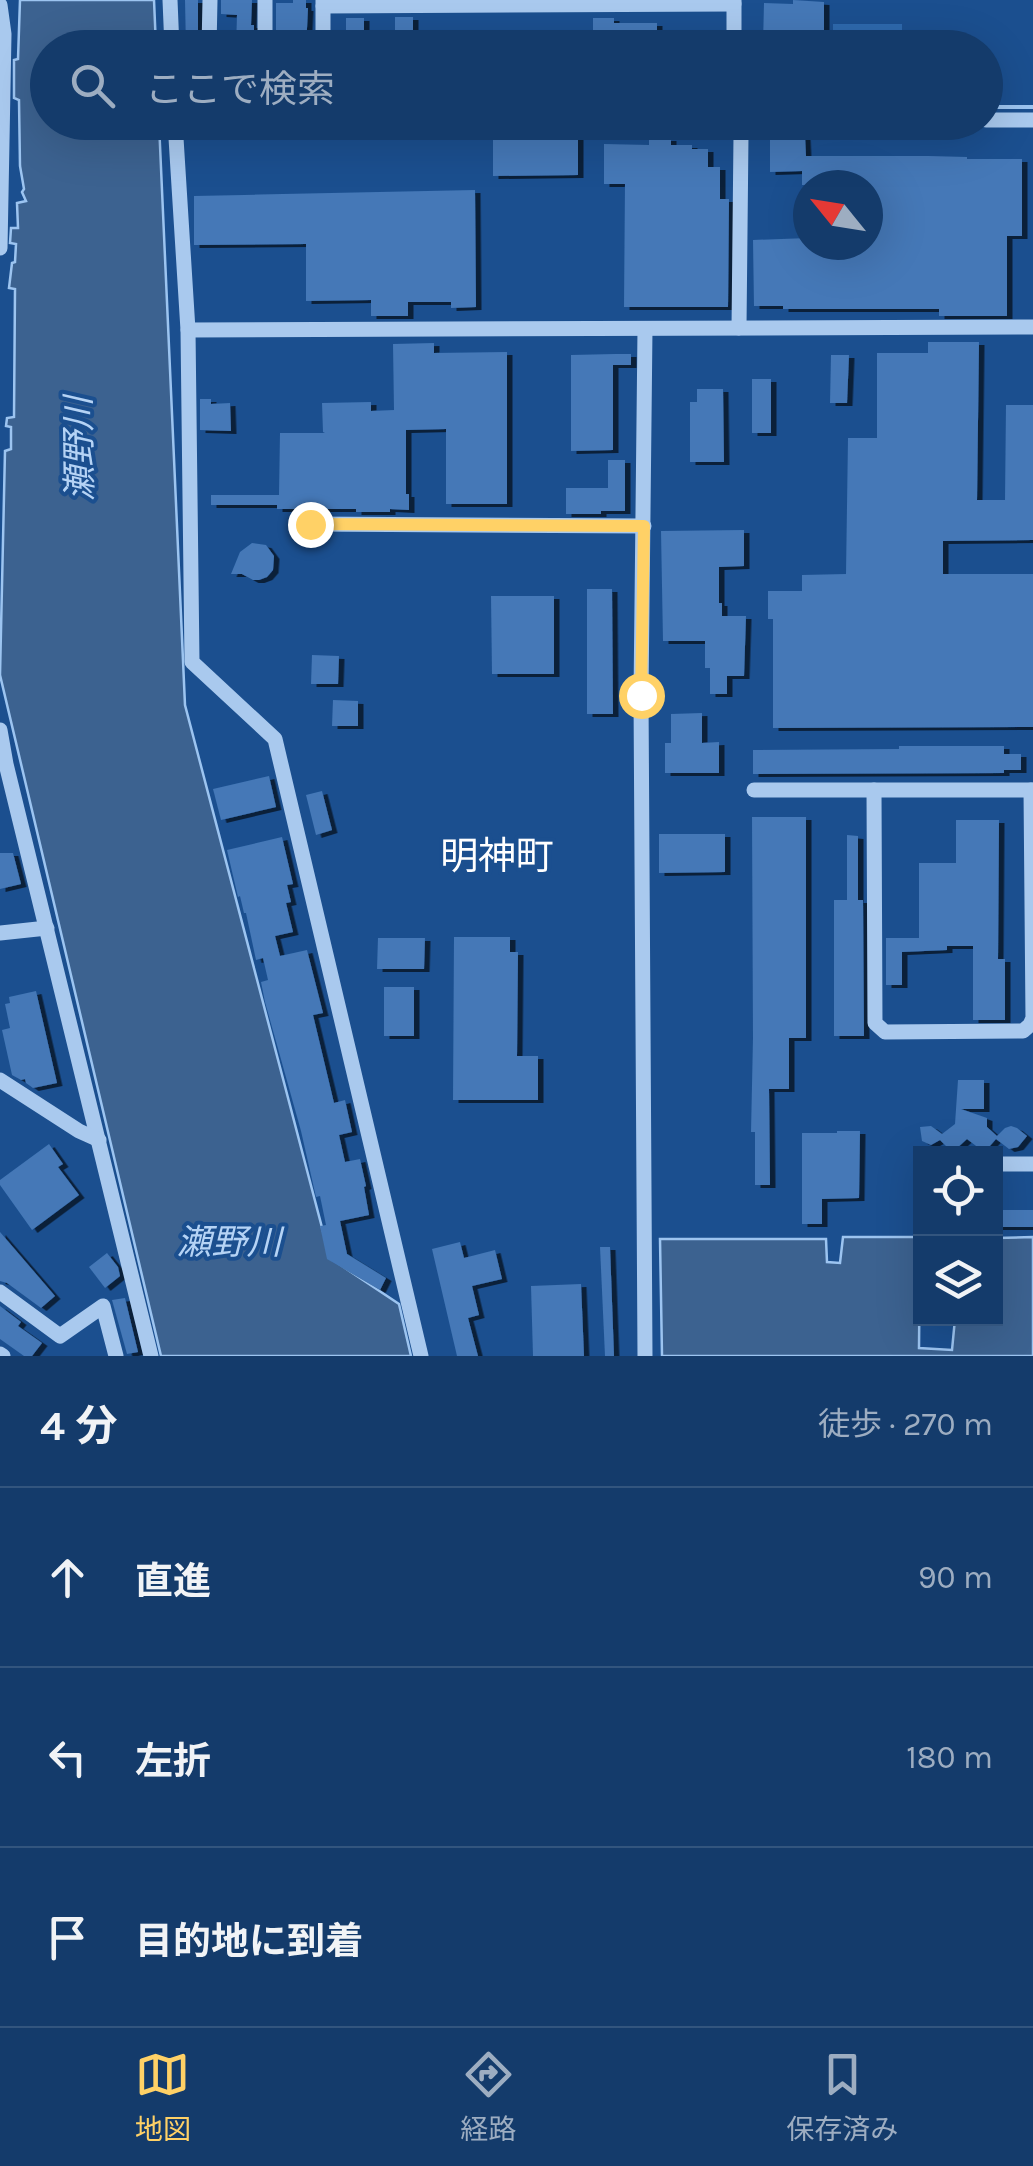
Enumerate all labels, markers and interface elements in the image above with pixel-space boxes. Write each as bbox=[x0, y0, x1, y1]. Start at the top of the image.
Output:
search box bbox=[30, 30, 1003, 140]
icon: search bbox=[65, 58, 120, 113]
text: ここで検索 bbox=[145, 67, 335, 112]
north arrow bbox=[793, 170, 883, 260]
water label: 瀬野川 bbox=[58, 392, 101, 502]
route end bbox=[288, 502, 334, 548]
route start bbox=[619, 673, 665, 719]
district label: 明神町 bbox=[440, 834, 554, 879]
map controls bbox=[913, 1146, 1003, 1326]
button: locate bbox=[913, 1146, 1003, 1236]
water label: 瀬野川 bbox=[176, 1222, 285, 1263]
button: layers bbox=[913, 1236, 1003, 1326]
text: 4 分 bbox=[40, 1401, 118, 1451]
text: 徒歩 · 270 m bbox=[818, 1406, 993, 1443]
icon: ahead bbox=[40, 1550, 95, 1605]
text: 直進 bbox=[135, 1559, 211, 1604]
text: 90 m bbox=[918, 1559, 993, 1596]
icon: left bbox=[40, 1730, 95, 1785]
text: 左折 bbox=[135, 1739, 211, 1784]
text: 180 m bbox=[906, 1739, 993, 1776]
icon: arrive bbox=[40, 1910, 95, 1965]
text: 目的地に到着 bbox=[135, 1919, 363, 1964]
tab: 地図 bbox=[135, 2047, 191, 2147]
tab: 経路 bbox=[460, 2047, 516, 2147]
tab: 保存済み bbox=[786, 2047, 898, 2147]

